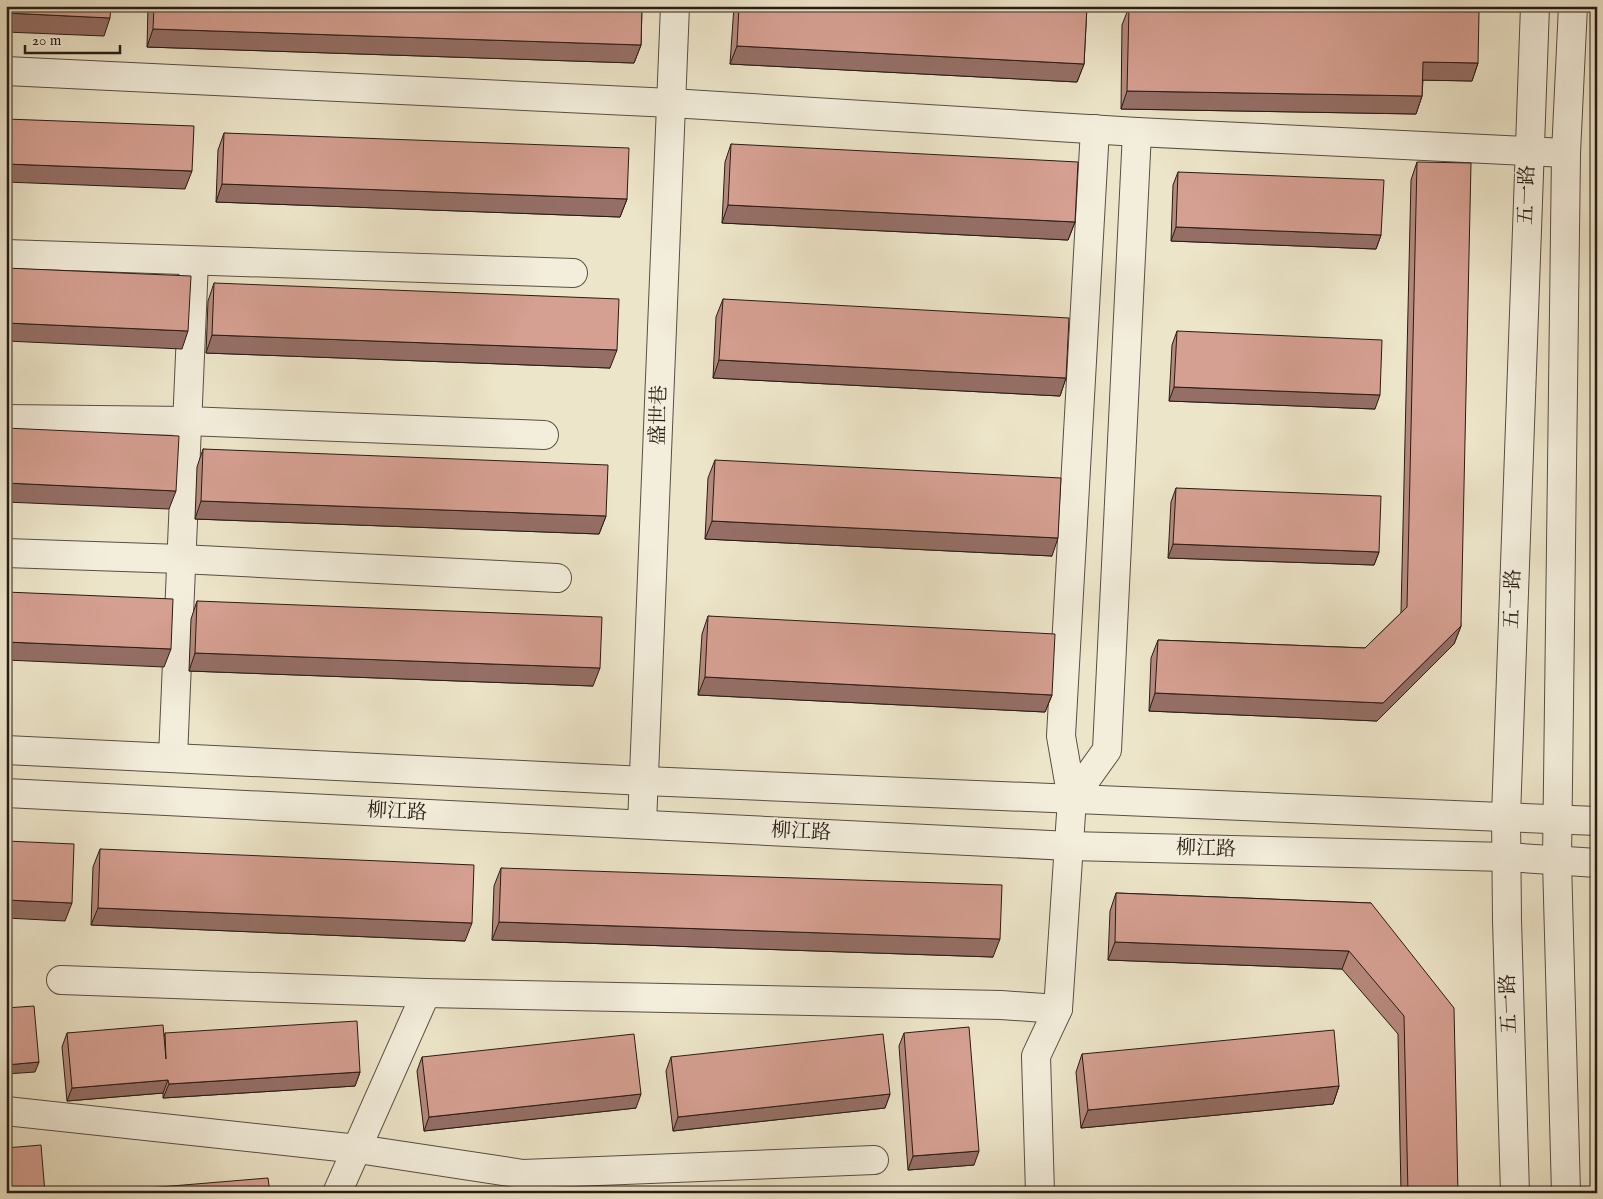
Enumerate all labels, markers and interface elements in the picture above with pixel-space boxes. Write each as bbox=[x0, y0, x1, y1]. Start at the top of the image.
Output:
scale bar bbox=[25, 22, 120, 54]
text: 20 m bbox=[32, 31, 62, 50]
street label: 五一路 bbox=[1513, 165, 1541, 225]
street label: 盛世巷 bbox=[645, 385, 673, 445]
street label: 五一路 bbox=[1499, 569, 1527, 629]
street label: 柳江路 bbox=[366, 798, 428, 826]
street label: 柳江路 bbox=[770, 818, 832, 846]
street label: 柳江路 bbox=[1176, 835, 1236, 863]
street label: 五一路 bbox=[1495, 974, 1523, 1034]

